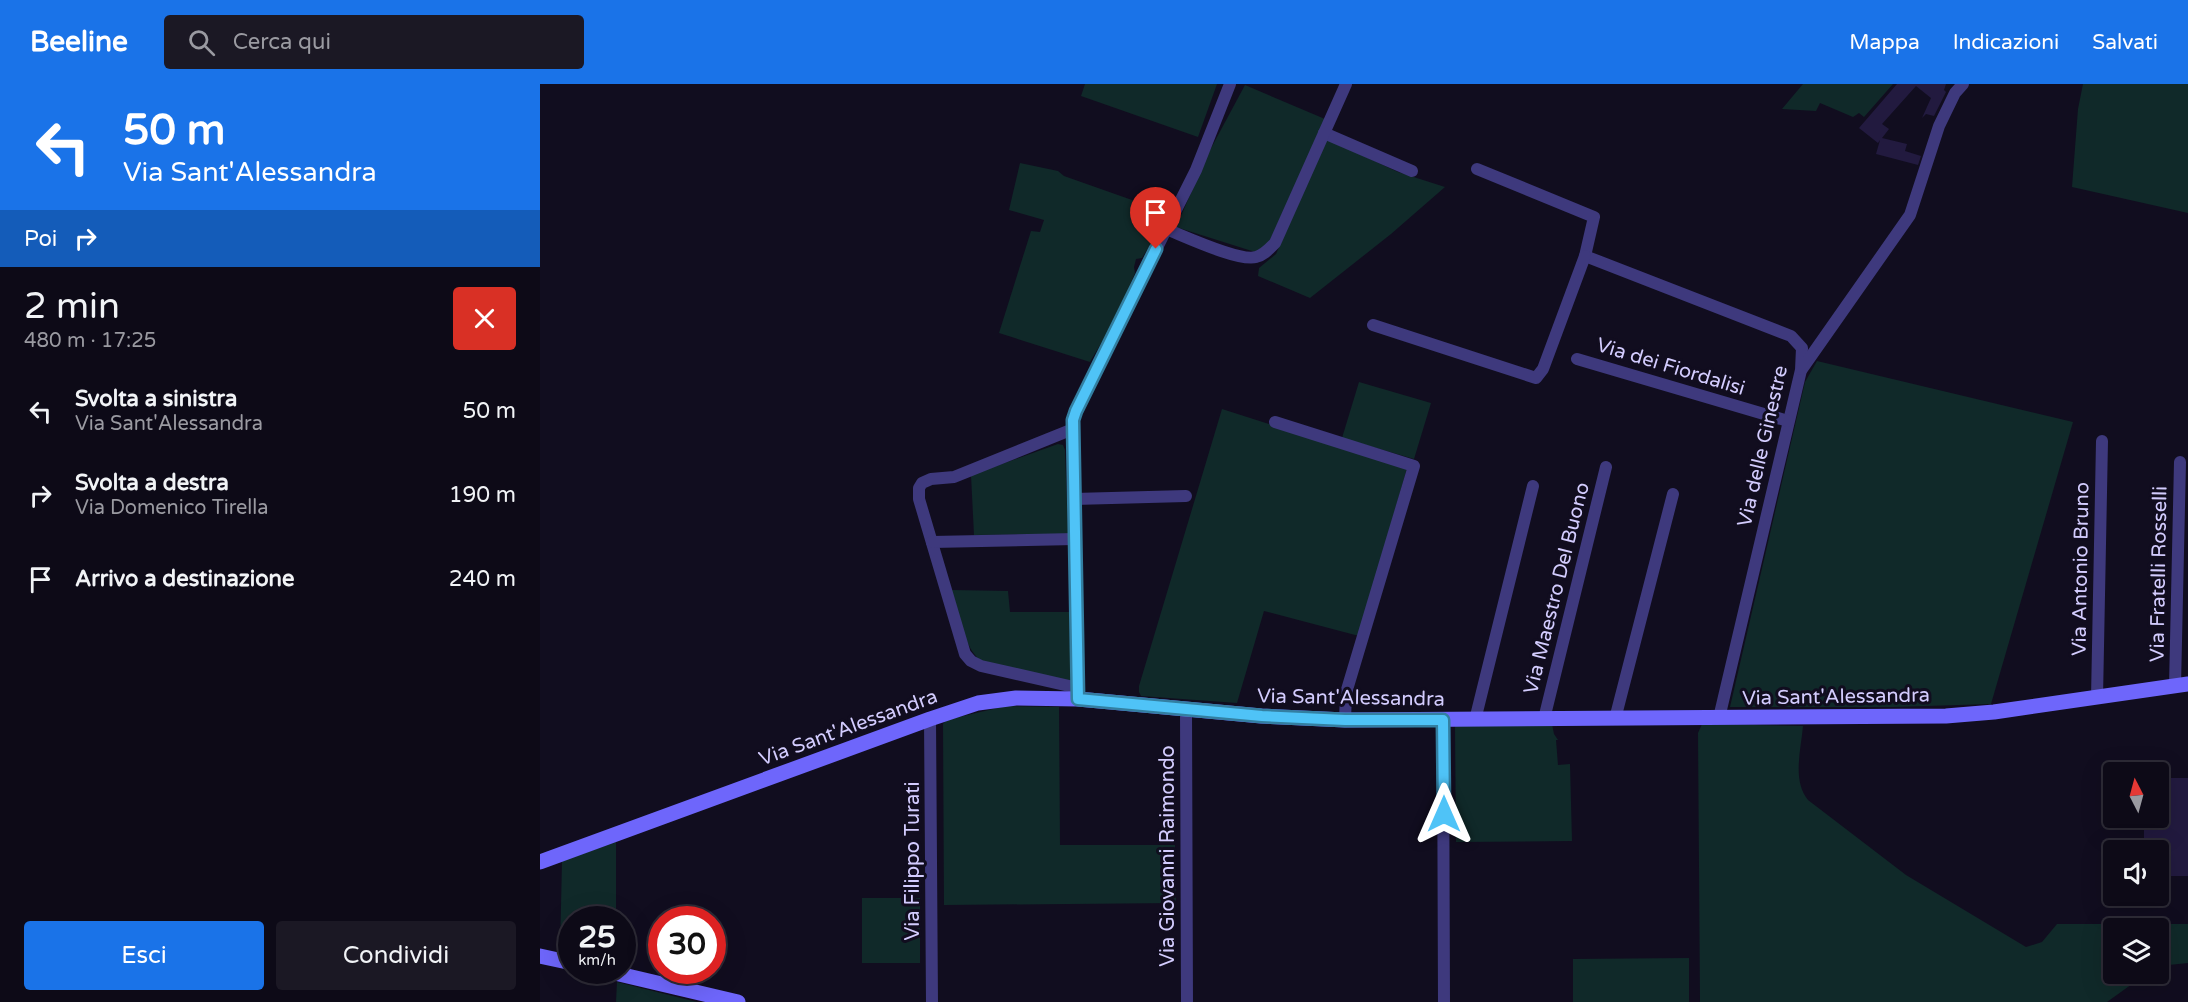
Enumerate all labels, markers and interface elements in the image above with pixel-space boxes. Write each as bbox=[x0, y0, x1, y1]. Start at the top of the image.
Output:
search box bbox=[164, 15, 584, 69]
text: Beeline bbox=[30, 25, 128, 59]
icon: search bbox=[185, 26, 218, 59]
text: Cerca qui bbox=[233, 29, 331, 55]
text: Mappa bbox=[1849, 30, 1920, 55]
text: Indicazioni bbox=[1953, 30, 2059, 55]
text: Salvati bbox=[2092, 30, 2158, 55]
text: 50 m bbox=[123, 105, 225, 156]
icon: left bbox=[24, 108, 102, 186]
text: Via Sant'Alessandra bbox=[123, 156, 377, 189]
pin bbox=[1130, 187, 1181, 249]
icon: arrive bbox=[1139, 196, 1172, 229]
icon: right bbox=[69, 222, 102, 255]
text: Poi bbox=[24, 226, 57, 252]
text: 2 min bbox=[24, 285, 120, 328]
button: close bbox=[453, 287, 516, 350]
text: 480 m · 17:25 bbox=[24, 329, 156, 353]
street label: Via dei Fiordalisi bbox=[1594, 333, 1748, 401]
street label: Via delle Ginestre bbox=[1733, 363, 1793, 529]
text: Svolta a sinistra bbox=[75, 386, 237, 412]
icon: left bbox=[24, 395, 57, 428]
text: 50 m bbox=[462, 398, 516, 424]
text: Via Sant'Alessandra bbox=[75, 412, 263, 436]
text: Svolta a destra bbox=[75, 470, 229, 496]
icon: right bbox=[24, 479, 57, 512]
street label: Via Maestro Del Buono bbox=[1519, 480, 1595, 697]
text: 190 m bbox=[449, 482, 516, 508]
street label: Via Antonio Bruno bbox=[2067, 482, 2095, 656]
street label: Via Fratelli Rosselli bbox=[2145, 486, 2173, 662]
text: Via Domenico Tirella bbox=[75, 496, 269, 520]
icon: arrive bbox=[24, 563, 57, 596]
text: Arrivo a destinazione bbox=[75, 566, 294, 592]
text: 240 m bbox=[449, 566, 516, 592]
street label: Via Sant'Alessandra bbox=[1742, 683, 1930, 711]
street label: Via Sant'Alessandra bbox=[1257, 684, 1445, 712]
street label: Via Sant'Alessandra bbox=[756, 685, 941, 771]
street label: Via Giovanni Raimondo bbox=[1156, 745, 1180, 967]
north arrow bbox=[2103, 762, 2169, 828]
map controls bbox=[2103, 762, 2169, 984]
street label: Via Filippo Turati bbox=[901, 781, 925, 941]
position arrow bbox=[1412, 782, 1476, 846]
button: sound bbox=[2103, 840, 2169, 906]
speed limit sign: 30 bbox=[648, 906, 726, 984]
button: layers bbox=[2103, 918, 2169, 984]
text: 25 bbox=[578, 919, 616, 956]
button: Esci bbox=[24, 921, 264, 990]
button: Condividi bbox=[276, 921, 516, 990]
text: km/h bbox=[578, 951, 616, 969]

